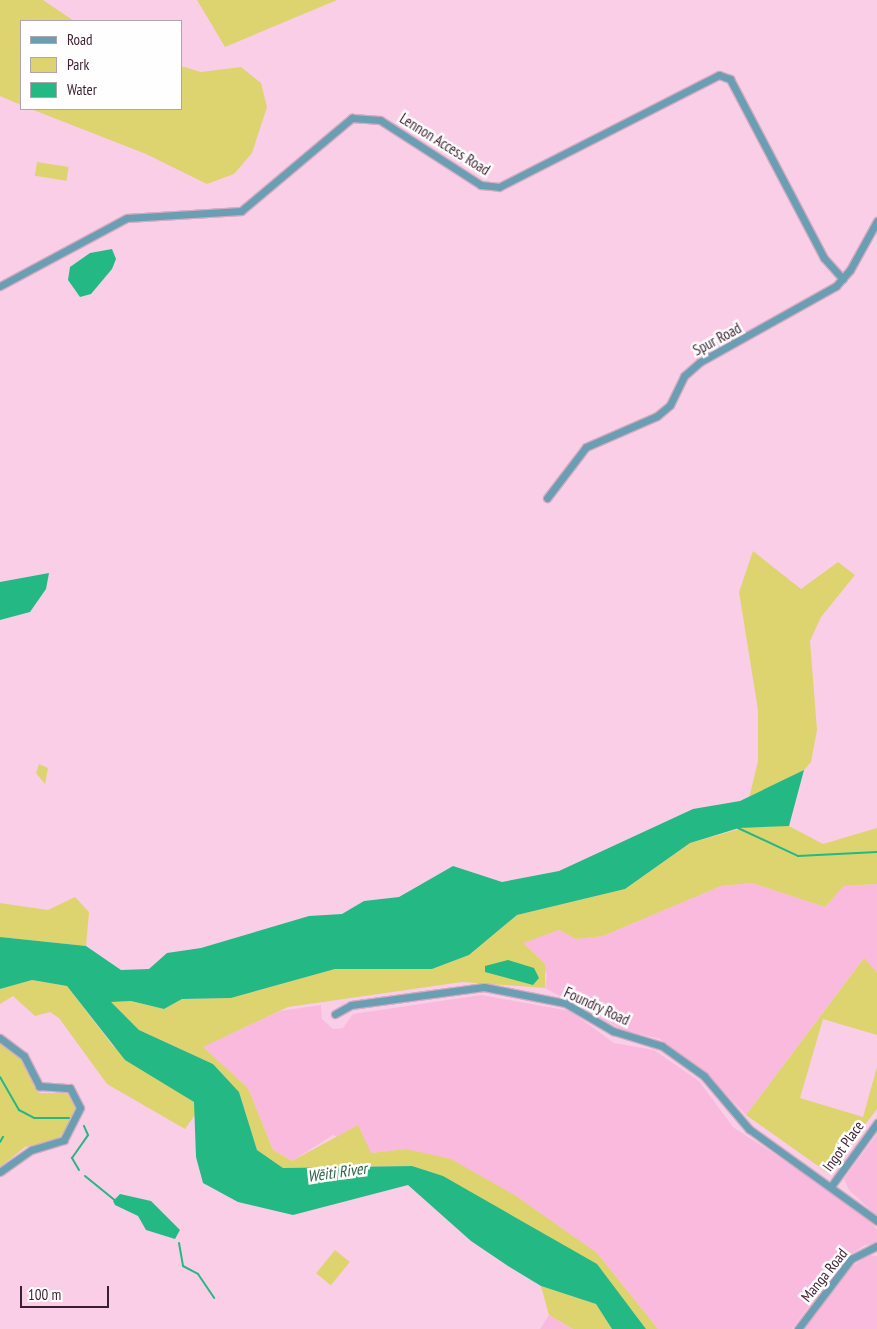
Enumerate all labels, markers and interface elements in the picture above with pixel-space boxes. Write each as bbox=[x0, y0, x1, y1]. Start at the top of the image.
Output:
legend bbox=[20, 20, 182, 110]
text: Road bbox=[67, 30, 93, 49]
text: Park bbox=[67, 55, 89, 74]
text: Water bbox=[67, 80, 97, 99]
street label: Lennon Access Road bbox=[396, 109, 494, 179]
street label: Spur Road bbox=[690, 319, 744, 359]
street label: Foundry Road bbox=[561, 983, 633, 1029]
street label: Ingot Place bbox=[819, 1117, 867, 1175]
water label: Wēiti River bbox=[306, 1158, 368, 1186]
street label: Manga Road bbox=[797, 1245, 851, 1305]
scale bar bbox=[22, 1276, 111, 1308]
text: 100 m bbox=[28, 1285, 61, 1304]

